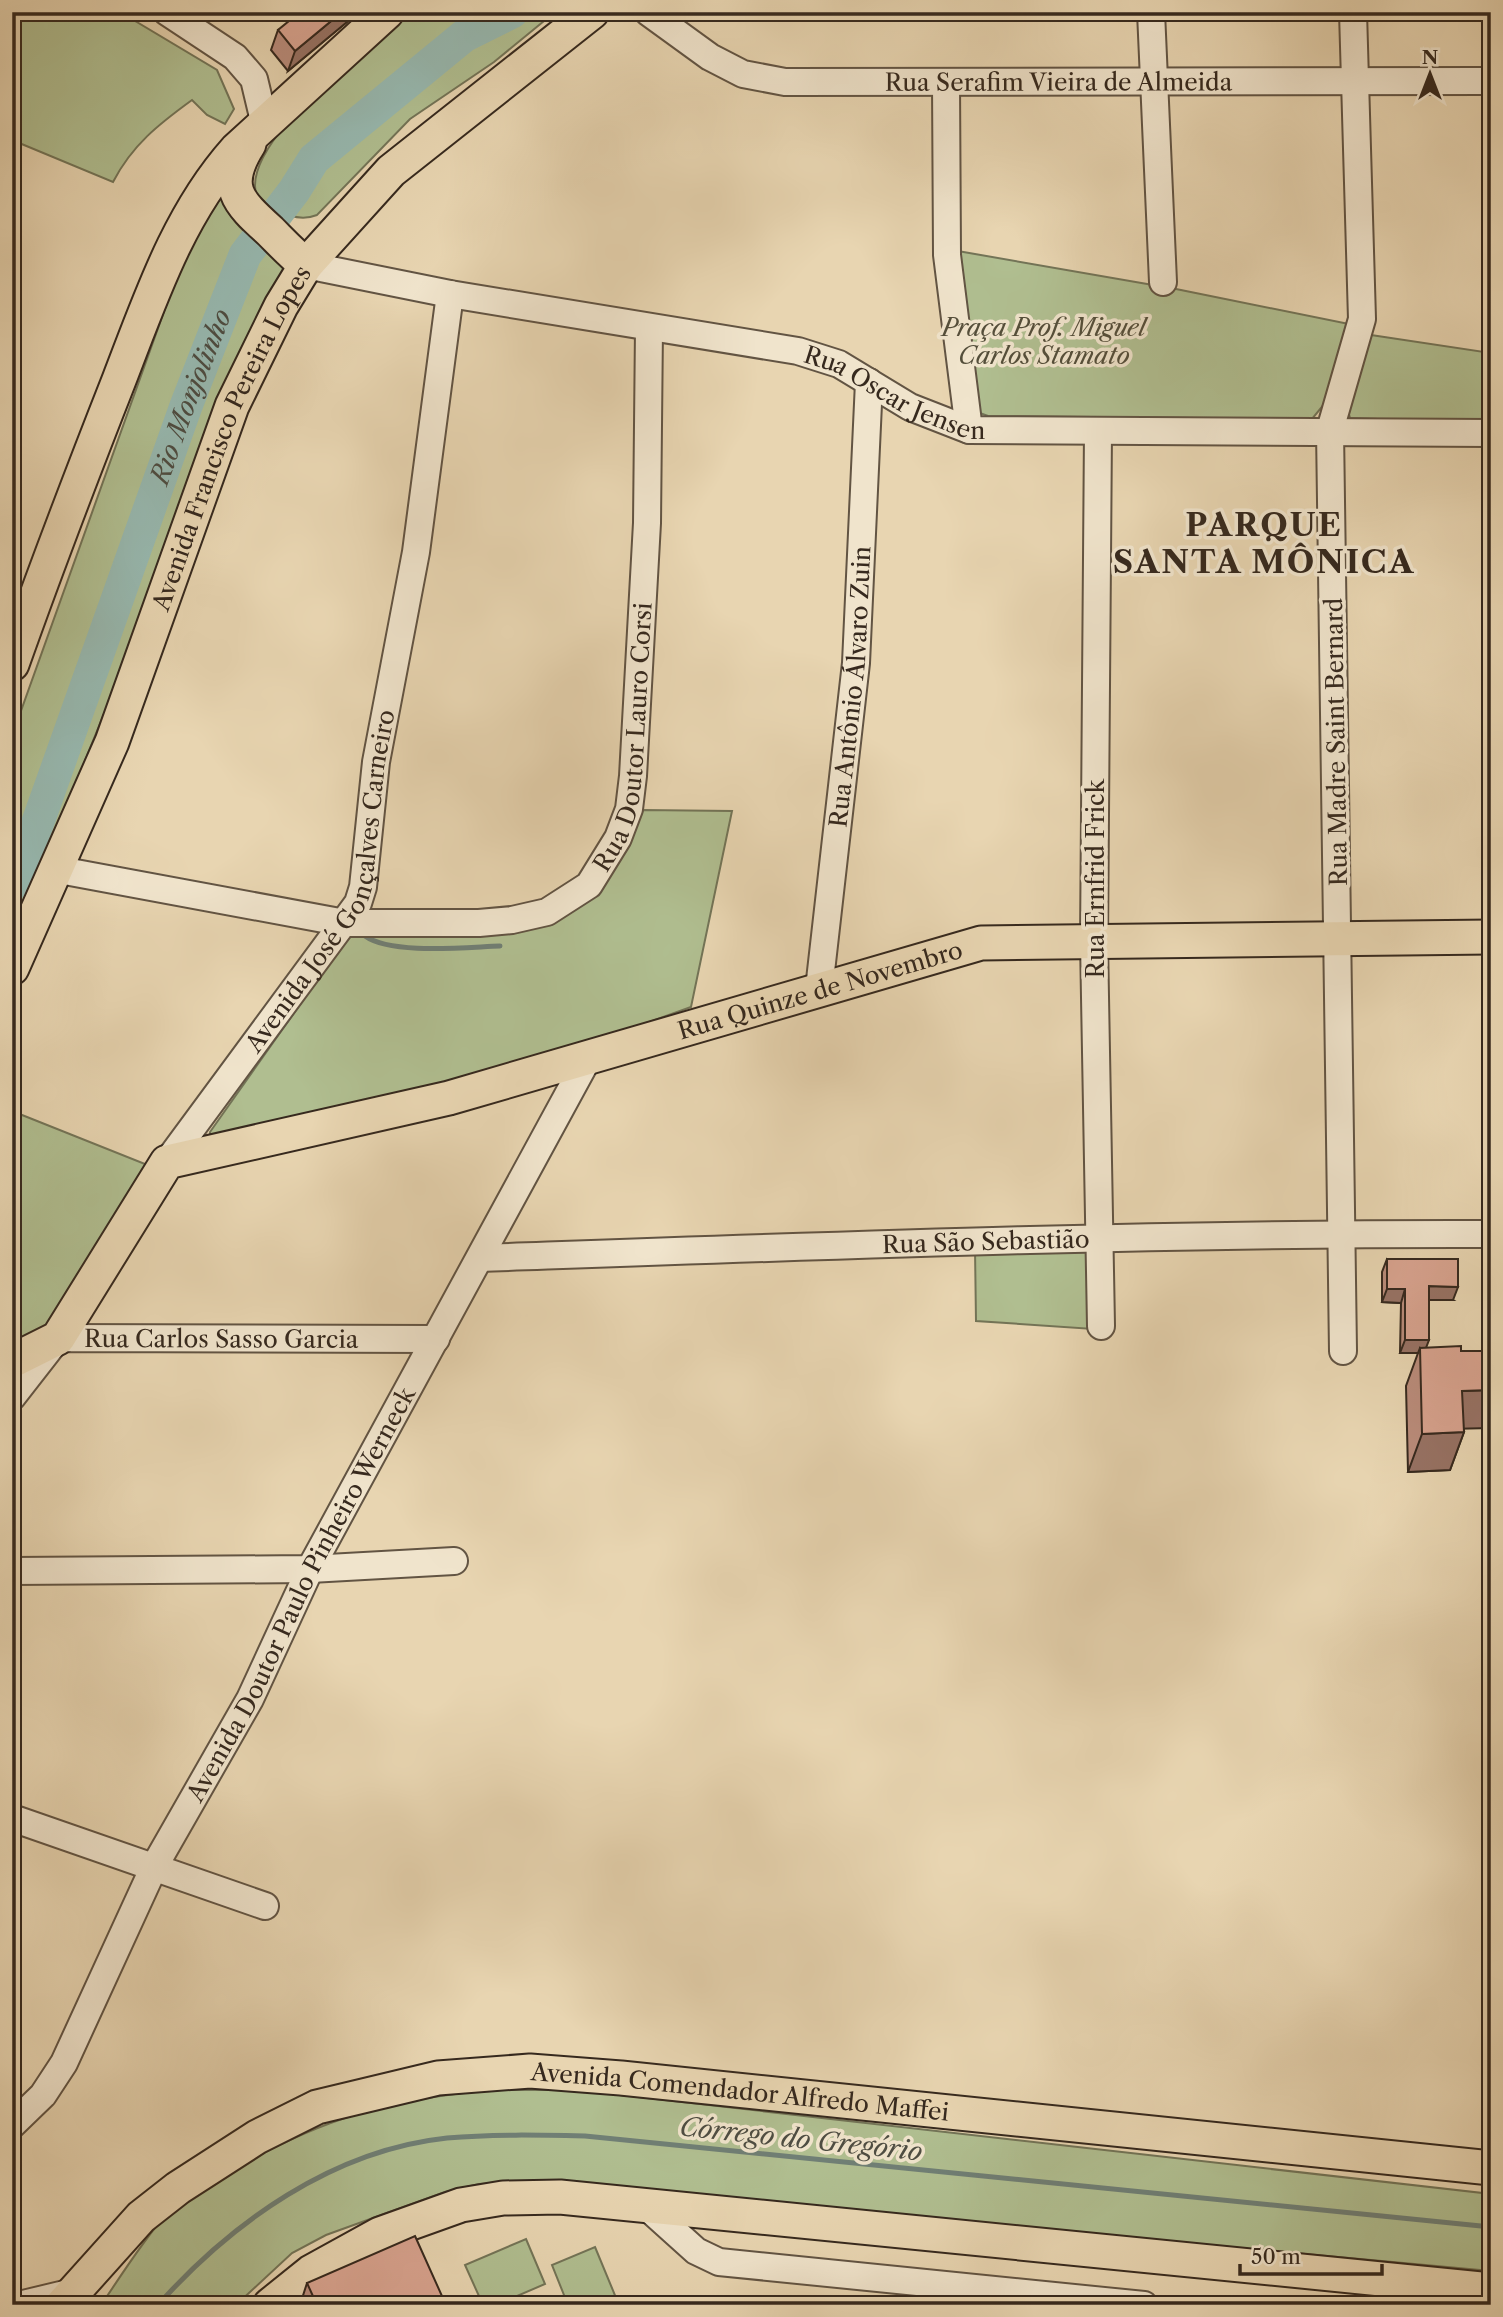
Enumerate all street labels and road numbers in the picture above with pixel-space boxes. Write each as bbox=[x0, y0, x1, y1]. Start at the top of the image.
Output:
street label: Rua Serafim Vieira de Almeida bbox=[885, 67, 1233, 96]
street label: Avenida Francisco Pereira Lopes bbox=[145, 260, 317, 615]
street label: Rua Oscar Jensen bbox=[801, 339, 985, 445]
street label: Rua Antônio Álvaro Zuin bbox=[823, 545, 876, 829]
street label: Rua Madre Saint Bernard bbox=[1319, 597, 1353, 887]
street label: Rua Doutor Lauro Corsi bbox=[587, 602, 657, 877]
street label: Avenida José Gonçalves Carneiro bbox=[238, 707, 400, 1058]
street label: Rua Ernfrid Frick bbox=[1081, 778, 1110, 979]
street label: Rua Quinze de Novembro bbox=[674, 935, 966, 1045]
street label: Rua São Sebastião bbox=[881, 1224, 1090, 1259]
street label: Rua Carlos Sasso Garcia bbox=[84, 1324, 359, 1353]
street label: Avenida Doutor Paulo Pinheiro Werneck bbox=[180, 1381, 421, 1807]
street label: Avenida Comendador Alfredo Maffei bbox=[529, 2057, 950, 2126]

